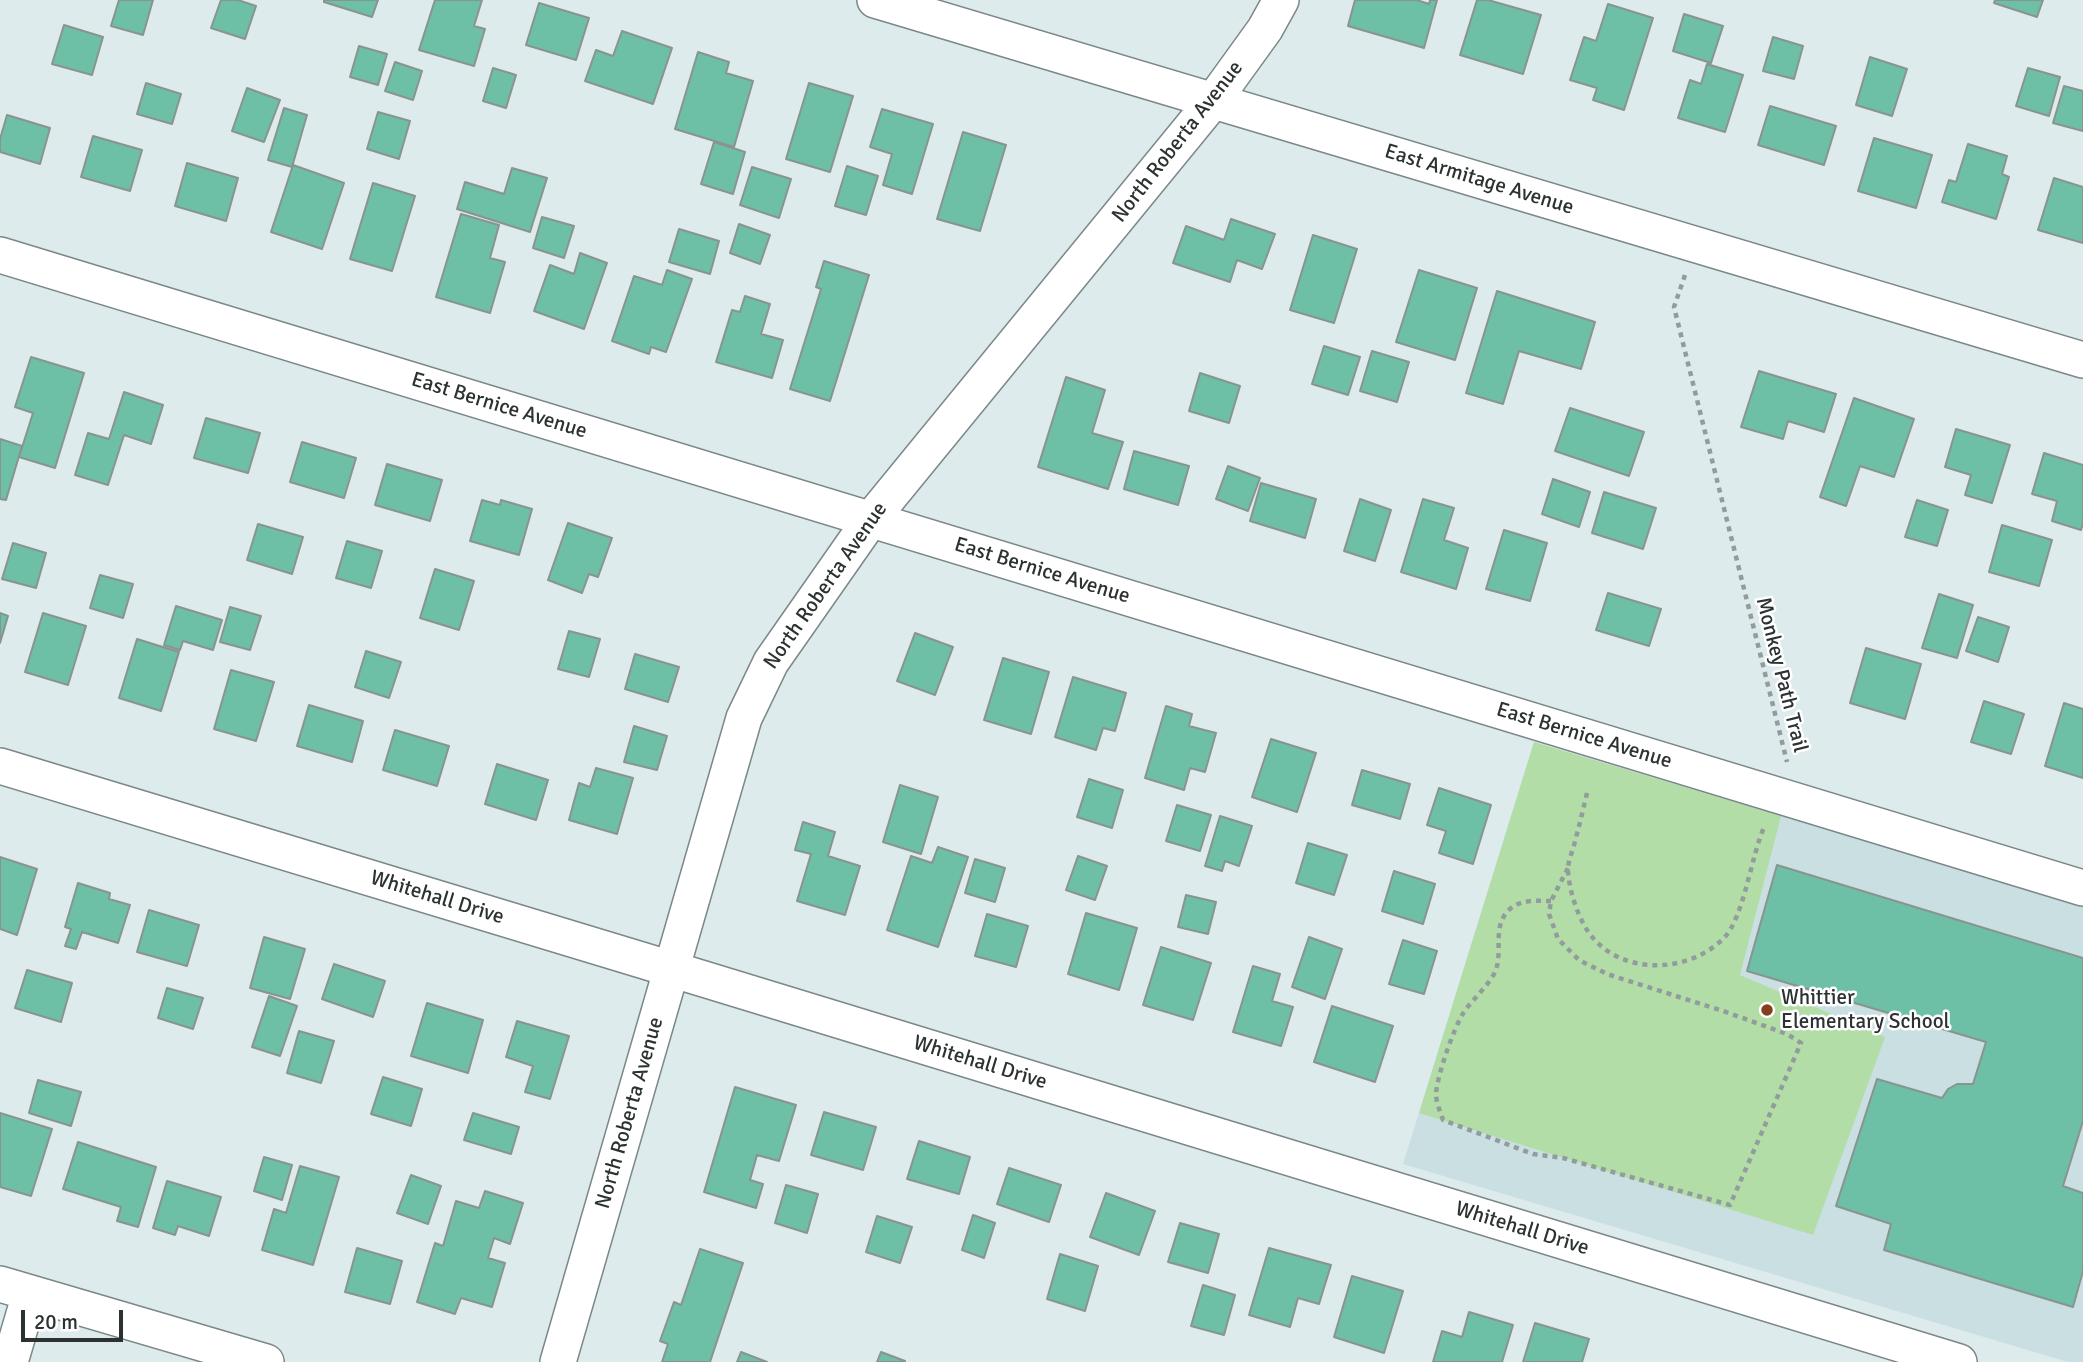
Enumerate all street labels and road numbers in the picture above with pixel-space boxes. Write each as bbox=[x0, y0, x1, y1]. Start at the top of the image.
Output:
street label: North Roberta Avenue bbox=[1107, 56, 1249, 228]
street label: East Armitage Avenue bbox=[1381, 139, 1577, 221]
street label: East Bernice Avenue bbox=[408, 367, 590, 445]
street label: North Roberta Avenue bbox=[759, 498, 893, 674]
street label: East Bernice Avenue bbox=[951, 532, 1133, 610]
street label: Monkey Path Trail bbox=[1750, 595, 1812, 755]
street label: East Bernice Avenue bbox=[1493, 697, 1675, 775]
street label: Whitehall Drive bbox=[367, 866, 507, 930]
street label: North Roberta Avenue bbox=[591, 1014, 669, 1212]
street label: Whitehall Drive bbox=[910, 1031, 1050, 1095]
street label: Whitehall Drive bbox=[1452, 1197, 1592, 1261]

